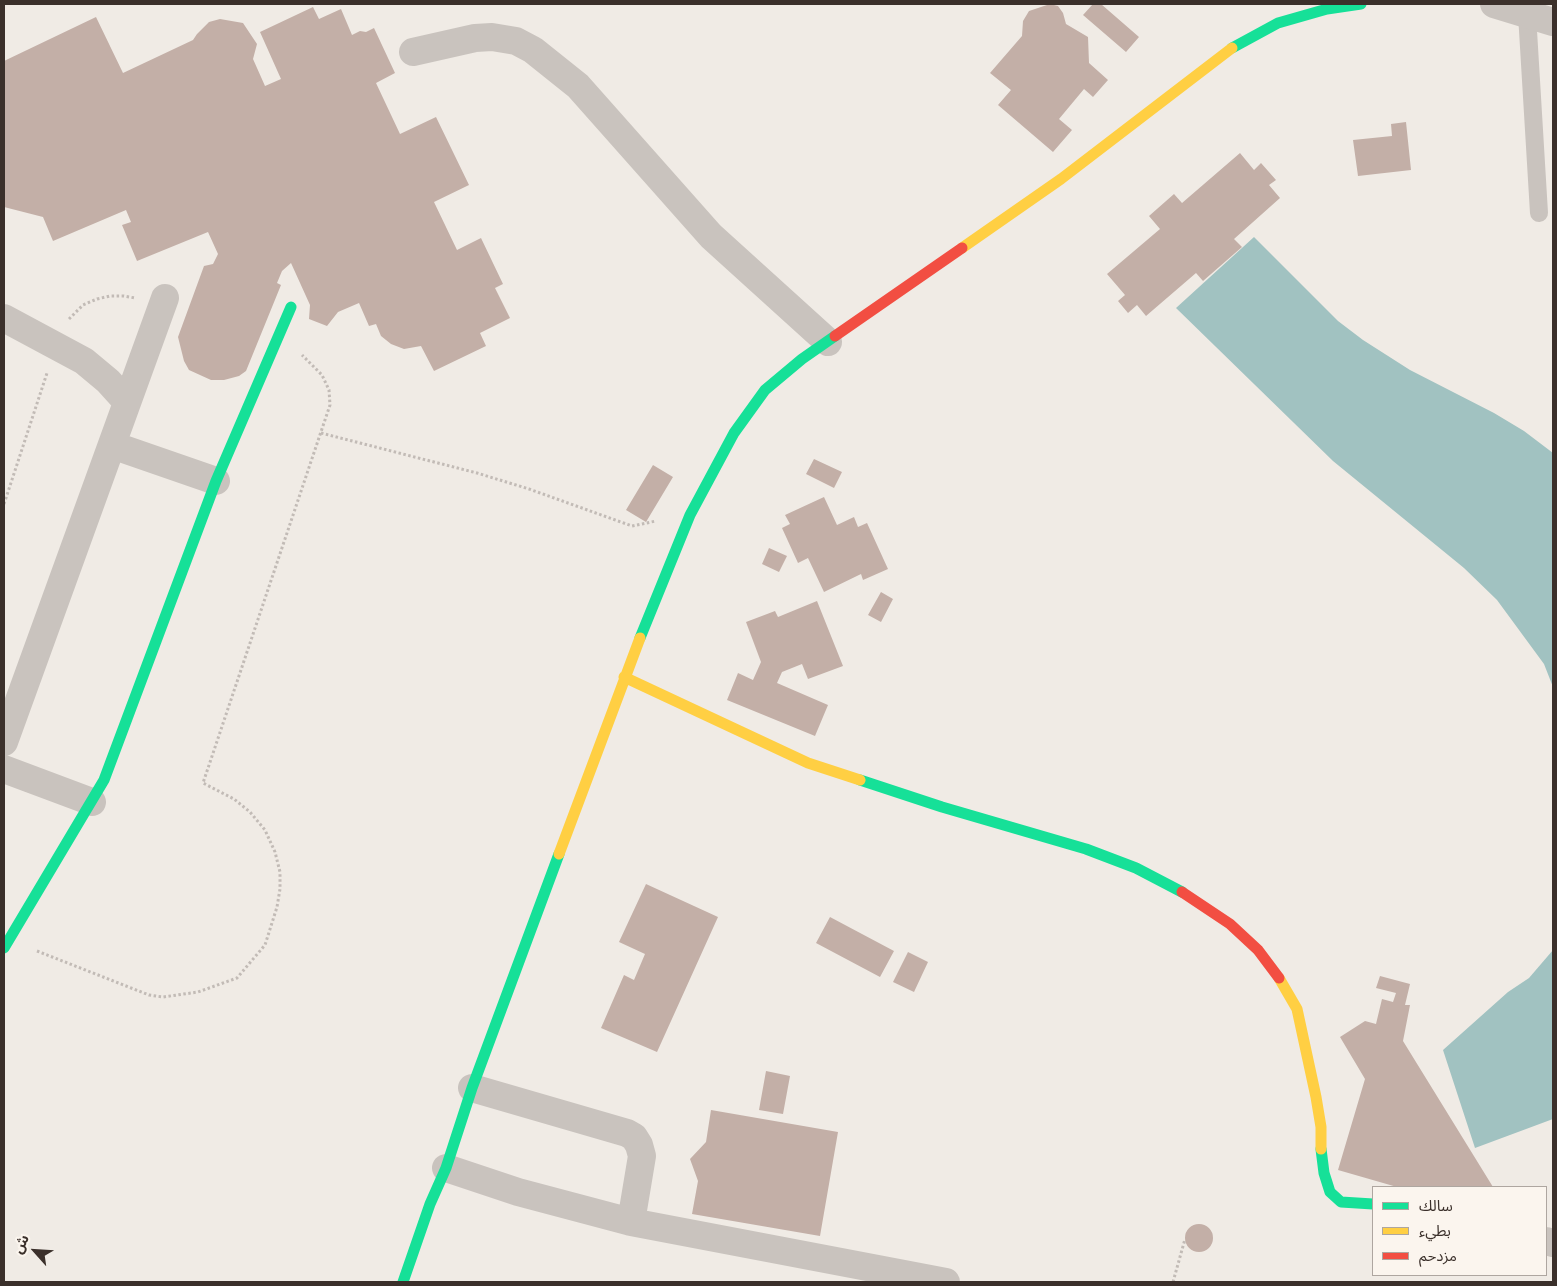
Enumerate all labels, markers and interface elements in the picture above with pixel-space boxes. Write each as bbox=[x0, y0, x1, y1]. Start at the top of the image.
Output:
legend bbox=[1372, 1186, 1547, 1276]
text: سالك bbox=[1419, 1196, 1453, 1216]
text: بطيء bbox=[1419, 1221, 1451, 1241]
north arrow bbox=[10, 1226, 60, 1276]
text: ش bbox=[8, 1231, 34, 1257]
text: مزدحم bbox=[1419, 1246, 1457, 1266]

